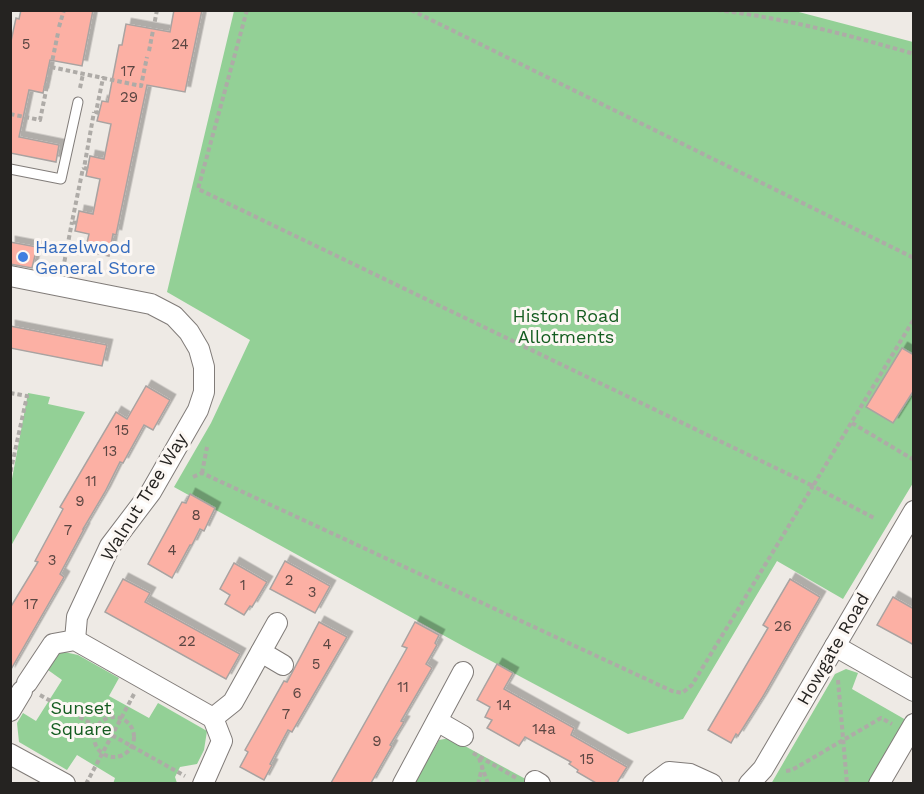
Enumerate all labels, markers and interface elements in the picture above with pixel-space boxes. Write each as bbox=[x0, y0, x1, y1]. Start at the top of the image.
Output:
house number: 5 bbox=[22, 35, 30, 53]
house number: 24 bbox=[171, 35, 189, 53]
house number: 17 bbox=[121, 62, 135, 80]
house number: 29 bbox=[120, 88, 138, 106]
place label: Hazelwood General Store bbox=[35, 236, 156, 278]
marker: Hazelwood General Store bbox=[16, 250, 30, 264]
park label: Histon Road Allotments bbox=[512, 305, 620, 347]
house number: 15 bbox=[115, 421, 129, 439]
street label: Walnut Tree Way bbox=[96, 428, 192, 564]
house number: 13 bbox=[103, 442, 117, 460]
house number: 11 bbox=[85, 472, 97, 490]
house number: 9 bbox=[75, 492, 85, 510]
house number: 8 bbox=[191, 506, 201, 524]
house number: 7 bbox=[64, 521, 72, 539]
house number: 4 bbox=[167, 541, 177, 559]
house number: 3 bbox=[48, 551, 56, 569]
house number: 2 bbox=[285, 571, 293, 589]
house number: 1 bbox=[240, 576, 246, 594]
house number: 3 bbox=[308, 583, 316, 601]
street label: Howgate Road bbox=[792, 589, 873, 708]
house number: 17 bbox=[24, 595, 38, 613]
house number: 26 bbox=[774, 617, 792, 635]
house number: 22 bbox=[178, 632, 196, 650]
house number: 4 bbox=[322, 635, 332, 653]
house number: 5 bbox=[312, 655, 320, 673]
house number: 11 bbox=[397, 678, 409, 696]
house number: 6 bbox=[292, 684, 302, 702]
house number: 14 bbox=[496, 696, 512, 714]
park label: Sunset Square bbox=[50, 697, 112, 739]
house number: 7 bbox=[282, 705, 290, 723]
house number: 14a bbox=[532, 720, 556, 738]
house number: 9 bbox=[372, 732, 382, 750]
house number: 15 bbox=[580, 750, 594, 768]

